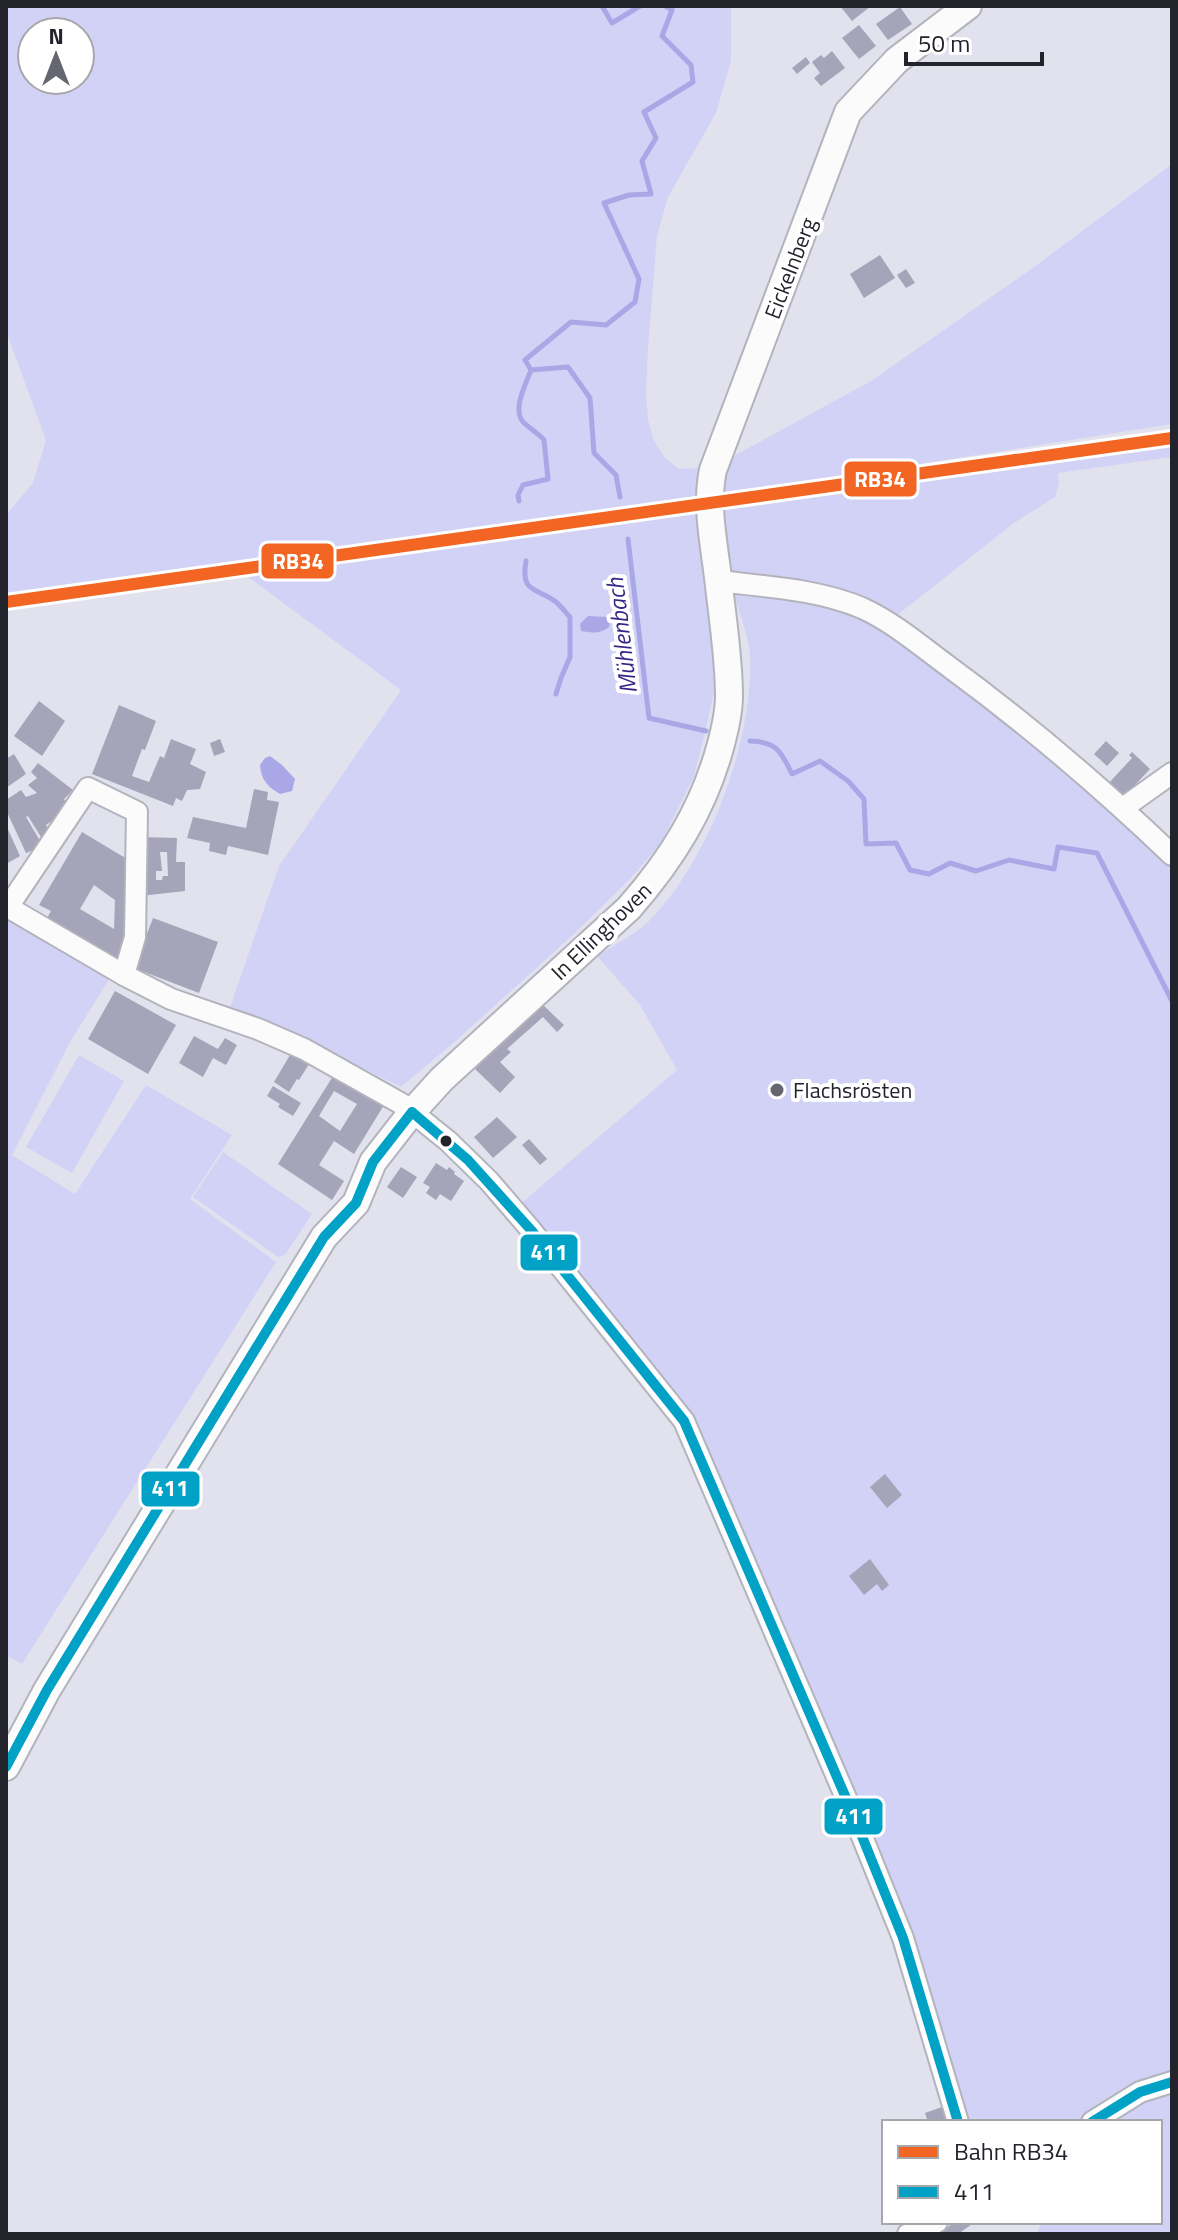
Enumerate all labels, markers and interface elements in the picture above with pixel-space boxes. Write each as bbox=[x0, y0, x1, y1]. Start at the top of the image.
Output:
north arrow bbox=[16, 16, 96, 96]
scale bar bbox=[906, 16, 1042, 66]
text: N bbox=[48, 19, 64, 53]
text: 50 m bbox=[918, 25, 970, 61]
street label: Eickelnberg bbox=[755, 212, 825, 324]
line badge: RB34 bbox=[843, 460, 918, 498]
text: RB34 bbox=[854, 462, 906, 496]
line badge: RB34 bbox=[260, 542, 335, 580]
text: RB34 bbox=[272, 544, 324, 578]
water label: Mühlenbach bbox=[596, 575, 646, 696]
street label: In Ellinghoven bbox=[543, 874, 659, 988]
place label: Flachsrösten bbox=[793, 1073, 912, 1107]
marker: Flachsrösten bbox=[768, 1081, 786, 1099]
unlabelled marker bbox=[438, 1133, 454, 1149]
line badge: 411 bbox=[519, 1233, 579, 1272]
text: 411 bbox=[531, 1235, 567, 1269]
line badge: 411 bbox=[140, 1470, 201, 1508]
text: 411 bbox=[152, 1471, 188, 1505]
line badge: 411 bbox=[823, 1797, 884, 1836]
text: 411 bbox=[836, 1799, 872, 1833]
legend bbox=[882, 2120, 1162, 2224]
text: Bahn RB34 bbox=[954, 2133, 1068, 2169]
text: 411 bbox=[954, 2173, 994, 2209]

